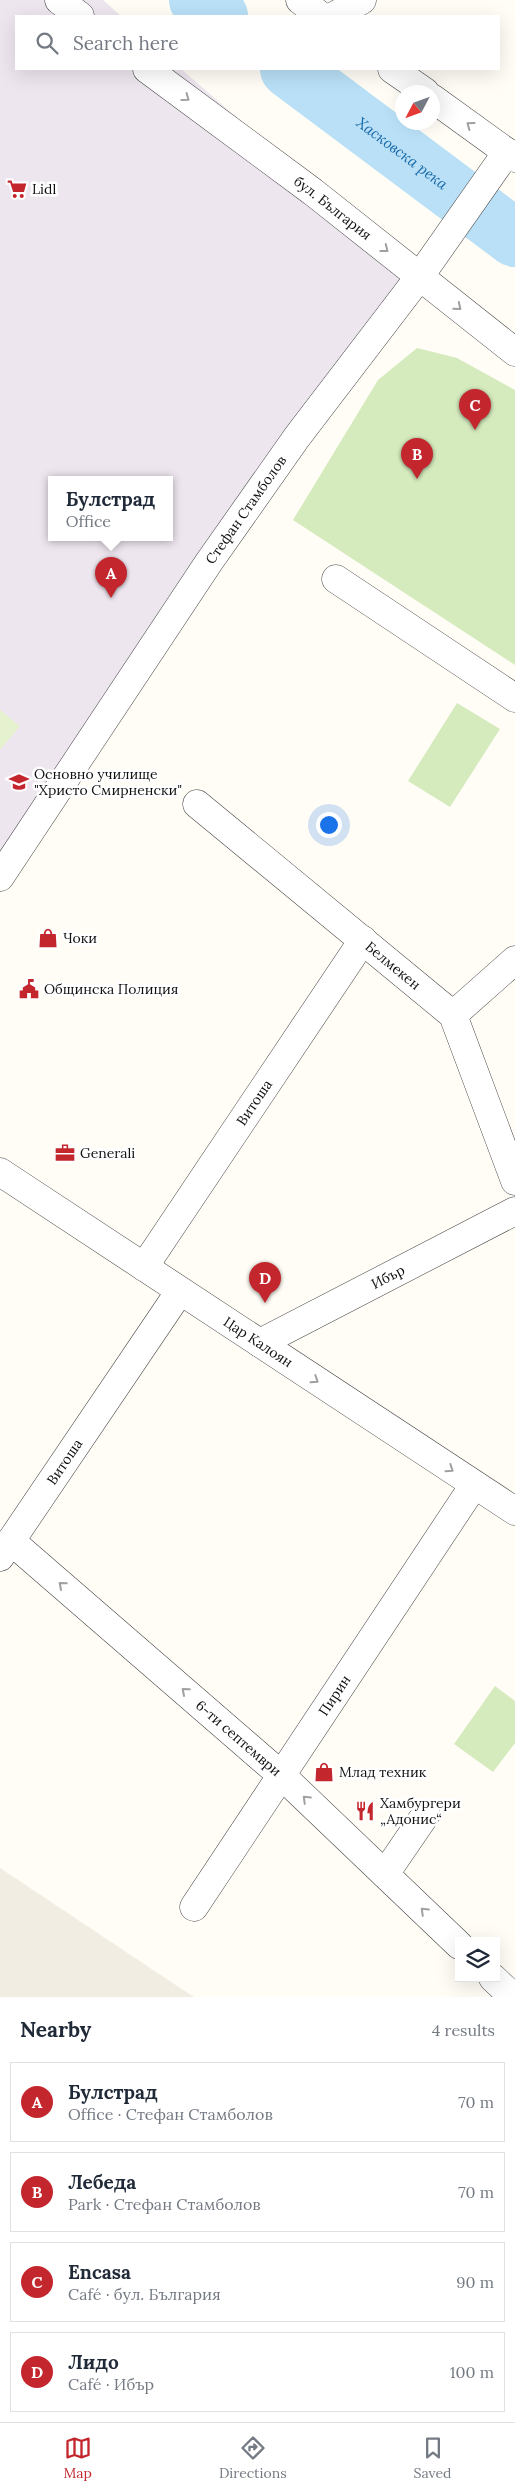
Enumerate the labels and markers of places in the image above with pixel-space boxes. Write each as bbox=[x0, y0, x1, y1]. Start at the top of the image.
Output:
supermarket icon: Lidl bbox=[6, 178, 28, 200]
place label: Lidl bbox=[32, 180, 56, 198]
pin: C bbox=[459, 389, 491, 430]
pin: B bbox=[401, 438, 433, 479]
pin: A bbox=[95, 557, 127, 598]
place label: Основно училище "Христо Смирненски" bbox=[34, 765, 182, 799]
school or university icon: Основно училище "Христо Смирненски" bbox=[8, 771, 30, 793]
shop icon: Чоки bbox=[37, 927, 59, 949]
place label: Чоки bbox=[63, 929, 97, 947]
public building icon: Общинска Полиция bbox=[18, 978, 40, 1000]
place label: Общинска Полиция bbox=[44, 980, 178, 998]
office icon: Generali bbox=[54, 1142, 76, 1164]
place label: Generali bbox=[80, 1144, 135, 1162]
pin: D bbox=[249, 1262, 281, 1303]
shop icon: Млад техник bbox=[313, 1761, 335, 1783]
place label: Млад техник bbox=[339, 1763, 427, 1781]
place label: Хамбургери „Адонис“ bbox=[380, 1794, 461, 1828]
restaurant icon: Хамбургери „Адонис“ bbox=[354, 1800, 376, 1822]

